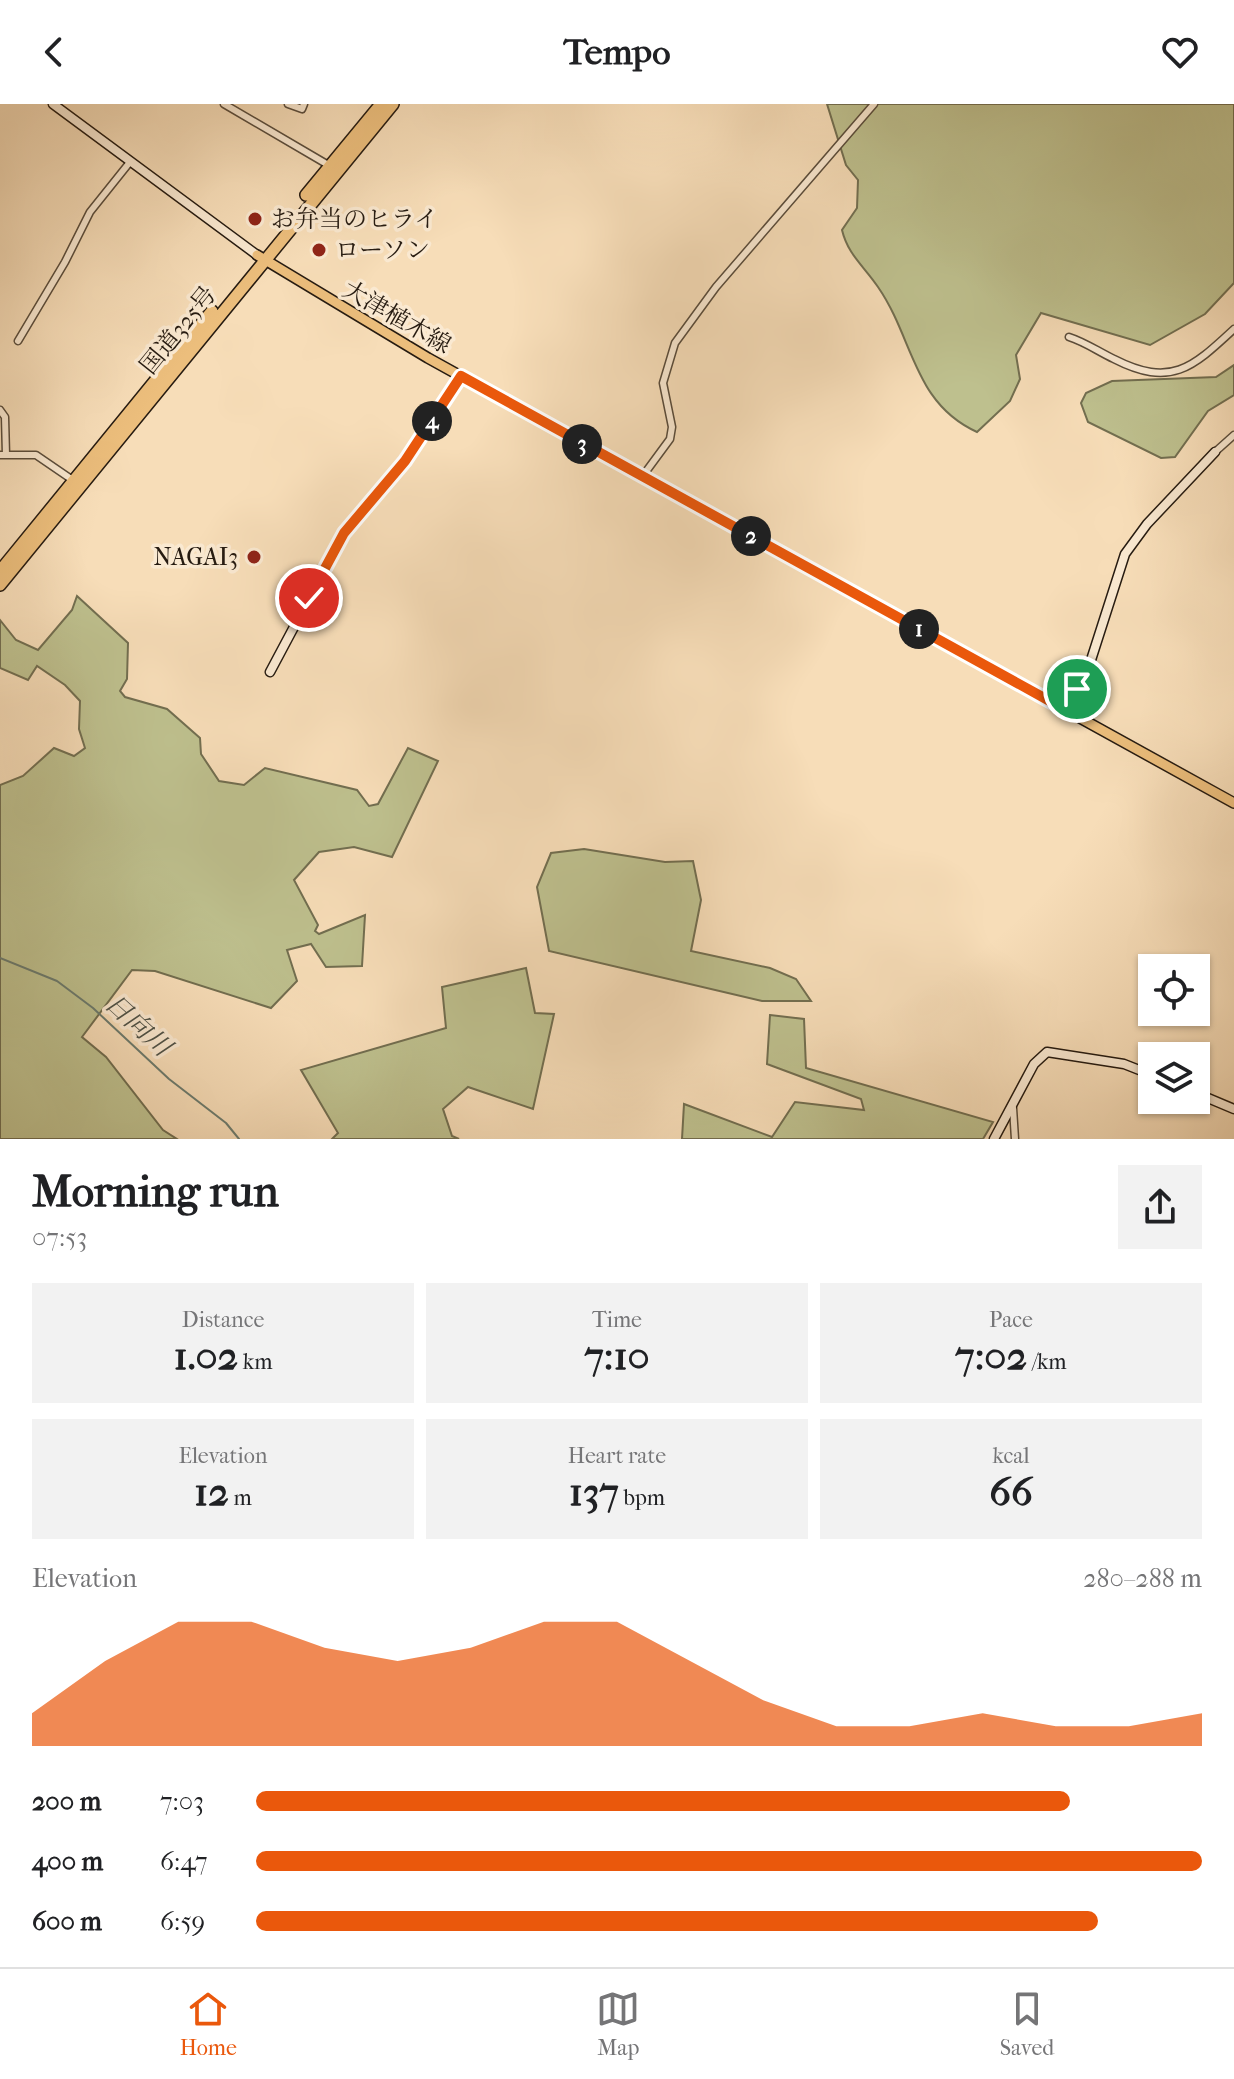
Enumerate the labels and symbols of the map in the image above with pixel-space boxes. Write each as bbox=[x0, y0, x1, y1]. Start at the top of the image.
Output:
place label: お弁当のヒライ bbox=[271, 205, 438, 233]
marker: お弁当のヒライ bbox=[246, 210, 264, 228]
place label: ローソン bbox=[335, 236, 430, 264]
marker: ローソン bbox=[310, 241, 328, 259]
street label: 大津植木線 bbox=[338, 275, 456, 359]
street label: 国道325号 bbox=[134, 281, 222, 379]
pin: 4 bbox=[412, 401, 452, 441]
pin: 3 bbox=[562, 424, 602, 464]
pin: 2 bbox=[731, 516, 771, 556]
place label: NAGAI3 bbox=[153, 543, 238, 571]
marker: NAGAI3 bbox=[245, 548, 263, 566]
pin bbox=[275, 564, 343, 632]
pin: 1 bbox=[899, 609, 939, 649]
pin bbox=[1043, 655, 1111, 723]
water label: 日向川 bbox=[99, 987, 180, 1065]

